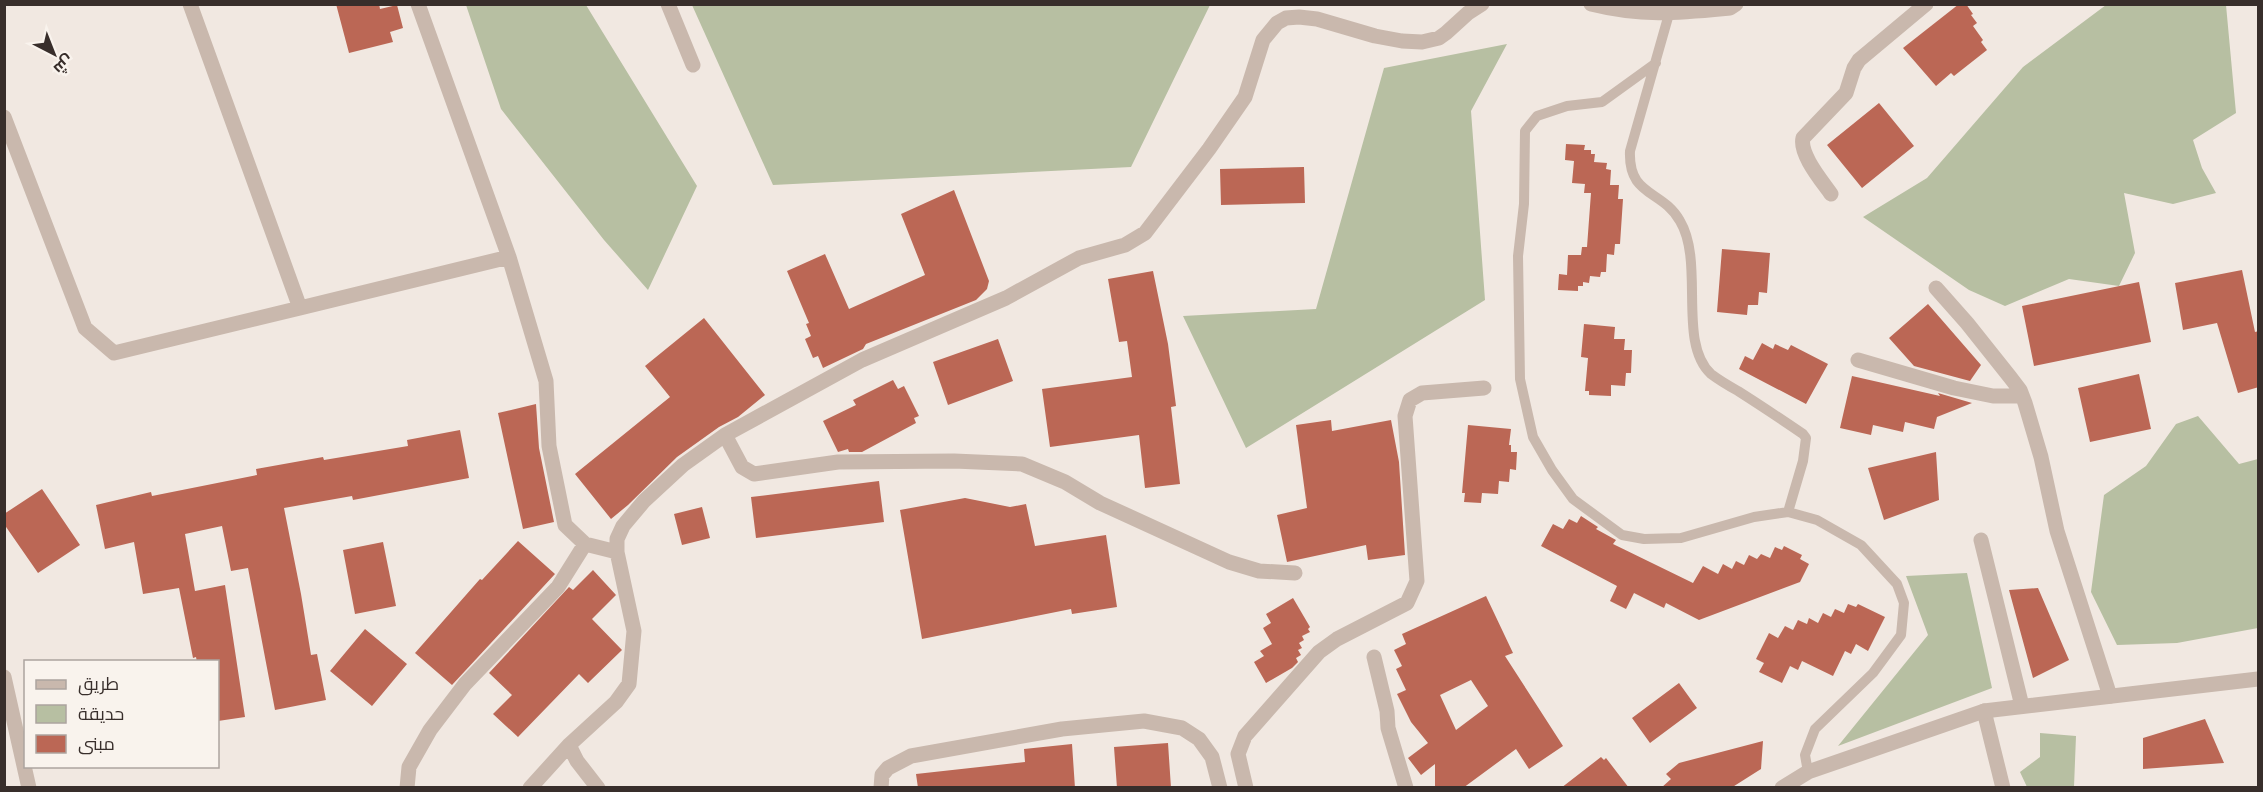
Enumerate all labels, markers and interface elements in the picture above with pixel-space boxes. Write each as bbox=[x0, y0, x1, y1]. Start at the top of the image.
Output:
north arrow bbox=[24, 24, 84, 84]
text: ش bbox=[50, 51, 78, 79]
legend bbox=[24, 660, 219, 768]
text: طريق bbox=[78, 673, 119, 696]
text: حديقة bbox=[78, 703, 124, 723]
text: مبنى bbox=[78, 733, 115, 755]

